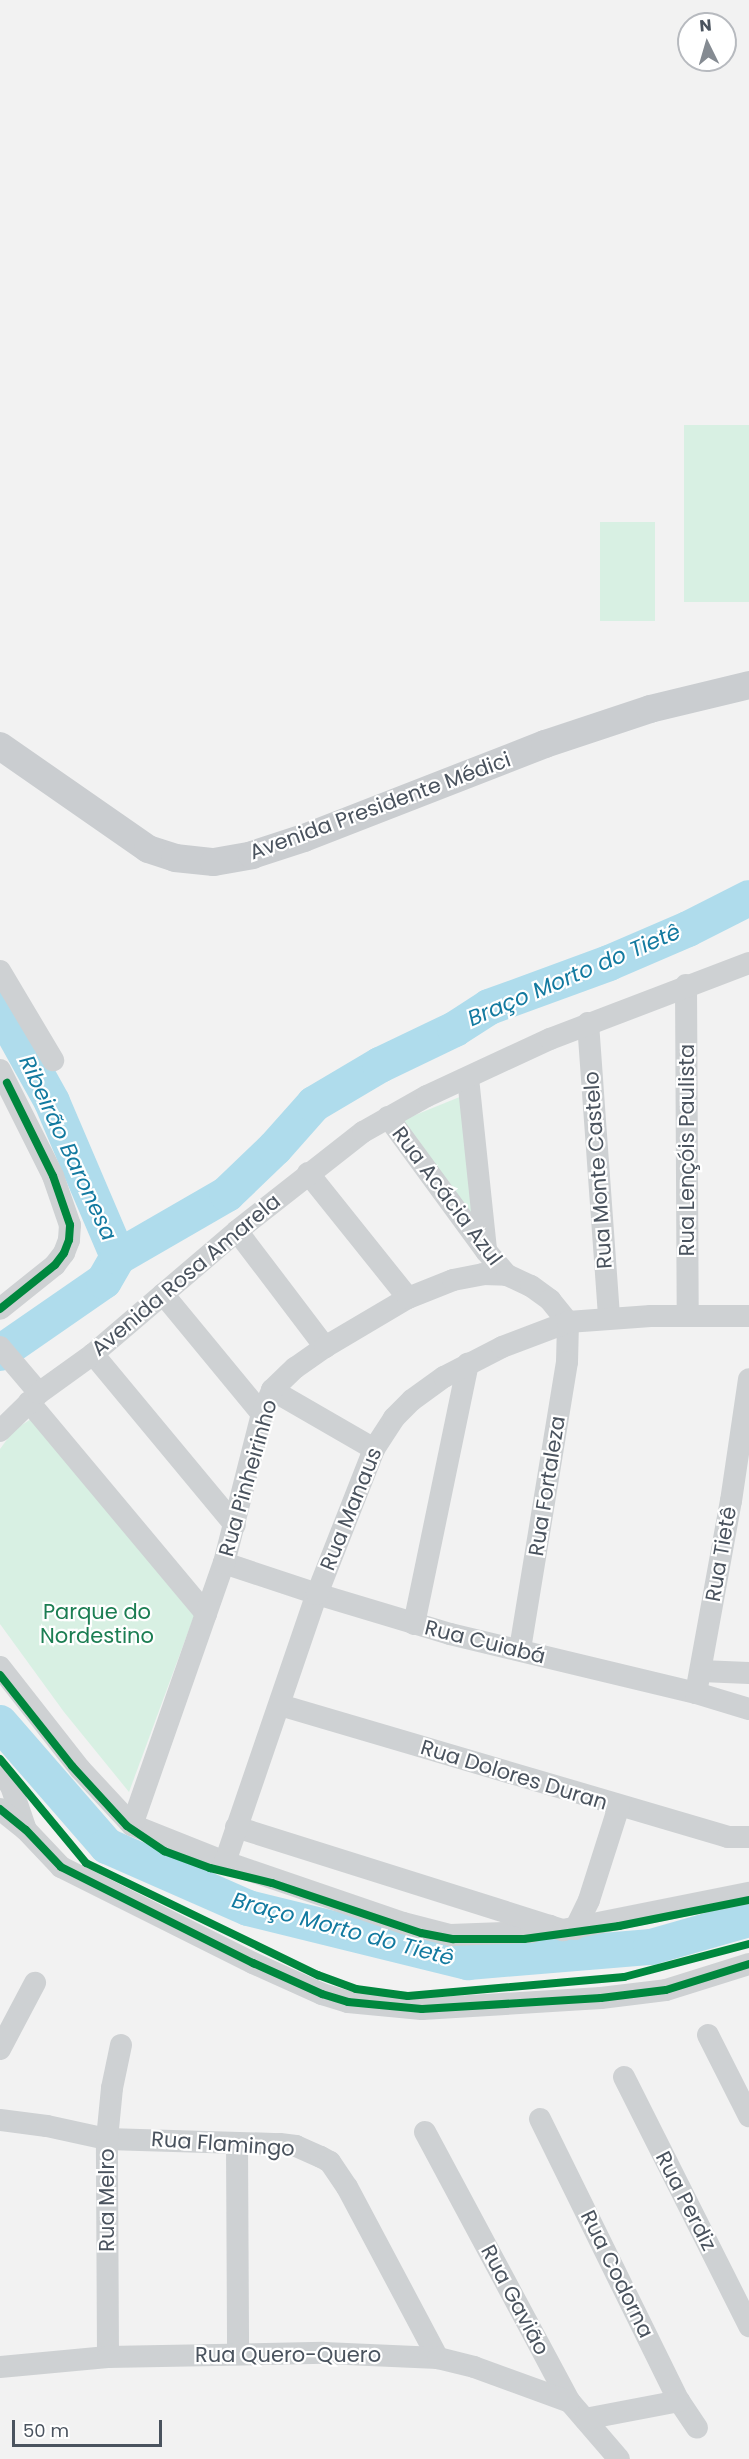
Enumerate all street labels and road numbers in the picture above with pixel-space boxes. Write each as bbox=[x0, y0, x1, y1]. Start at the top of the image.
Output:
street label: Avenida Presidente Médici bbox=[246, 747, 514, 865]
street label: Rua Lençóis Paulista bbox=[674, 1044, 700, 1256]
street label: Rua Monte Castelo bbox=[579, 1070, 617, 1270]
street label: Rua Acácia Azul bbox=[387, 1122, 507, 1270]
street label: Avenida Rosa Amarela bbox=[86, 1189, 286, 1361]
street label: Rua Pinheirinho bbox=[214, 1397, 282, 1559]
street label: Rua Fortaleza bbox=[523, 1414, 571, 1558]
street label: Rua Manaus bbox=[315, 1444, 387, 1574]
street label: Rua Tietê bbox=[700, 1504, 742, 1604]
street label: Rua Cuiabá bbox=[422, 1615, 548, 1669]
street label: Rua Dolores Duran bbox=[418, 1735, 610, 1815]
street label: Rua Flamingo bbox=[150, 2126, 296, 2162]
street label: Rua Perdiz bbox=[650, 2147, 722, 2255]
street label: Rua Melro bbox=[94, 2148, 120, 2252]
street label: Rua Codorna bbox=[575, 2206, 659, 2342]
street label: Rua Gavião bbox=[475, 2241, 555, 2359]
street label: Rua Quero-Quero bbox=[195, 2342, 381, 2368]

